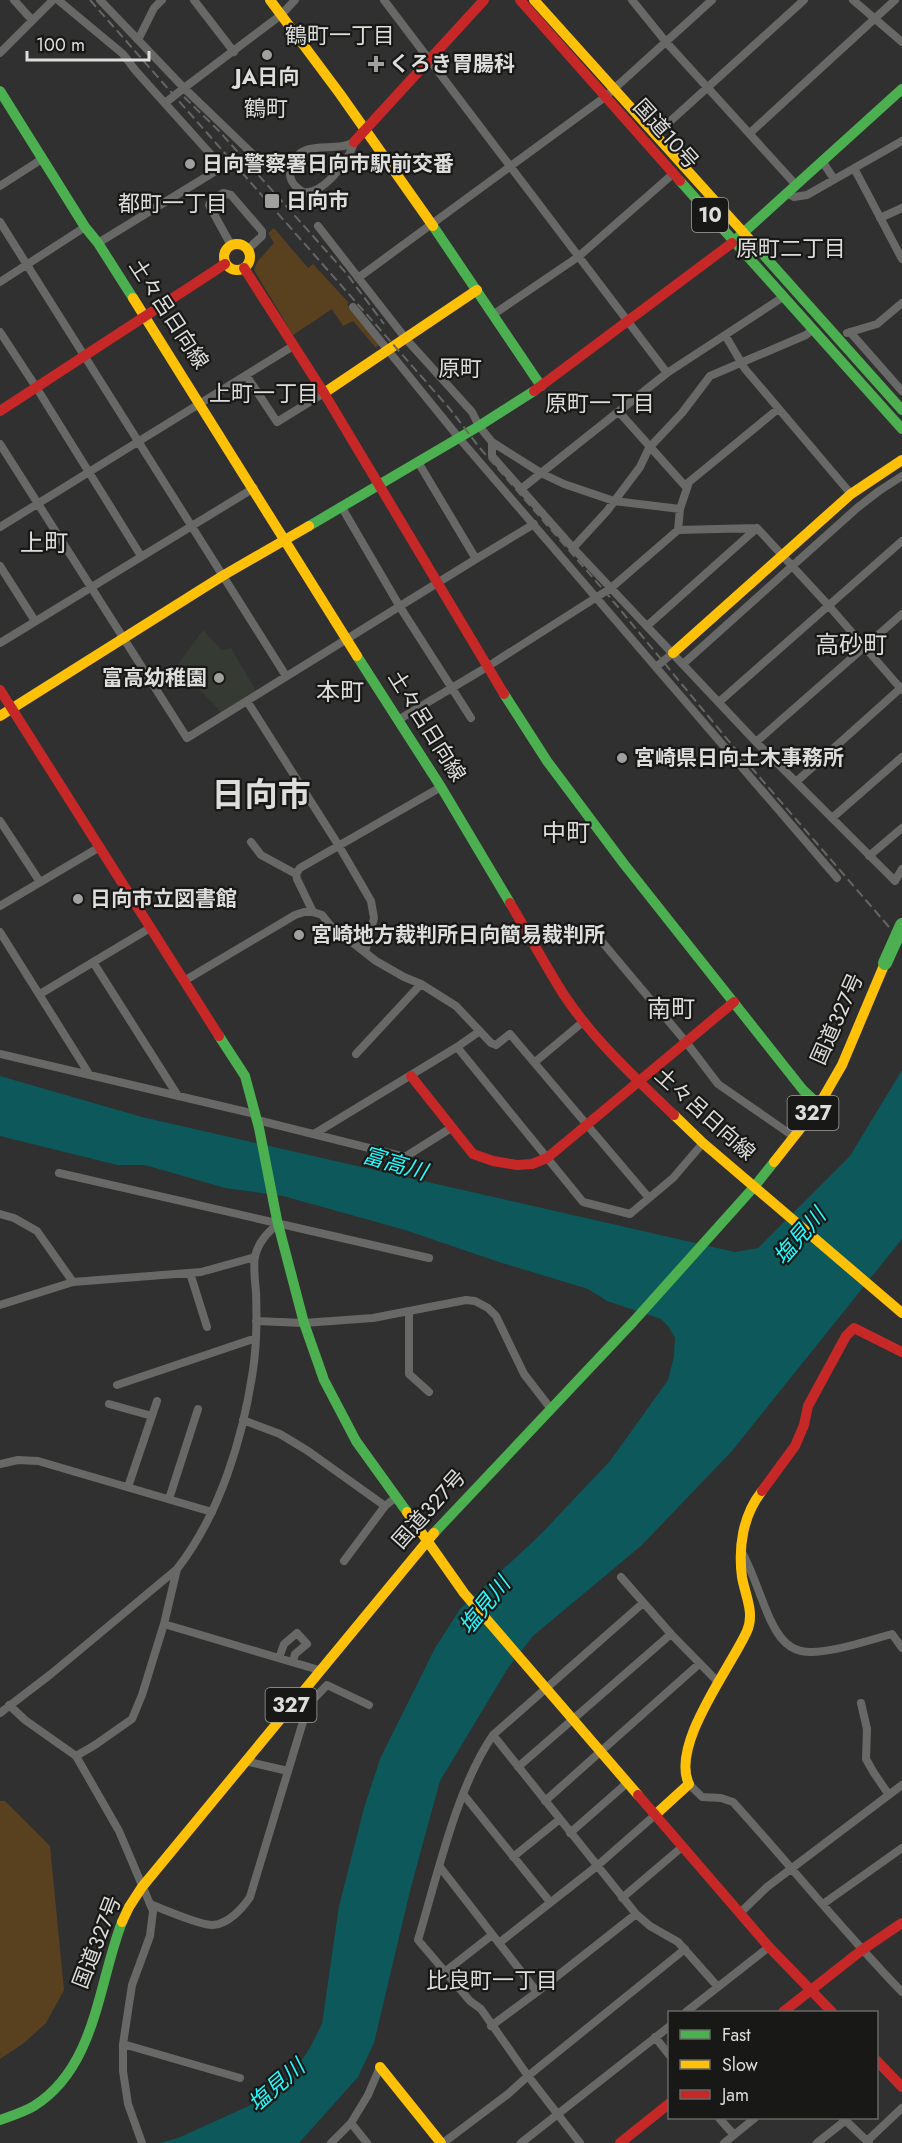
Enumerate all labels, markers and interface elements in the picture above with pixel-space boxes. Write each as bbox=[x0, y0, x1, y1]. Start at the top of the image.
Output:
district label: 鶴町一丁目 bbox=[285, 19, 395, 51]
scale bar bbox=[27, 24, 148, 62]
text: 100 m bbox=[36, 32, 85, 58]
marker: JA日向 bbox=[260, 48, 274, 62]
place label: くろき胃腸科 bbox=[389, 49, 515, 79]
marker: くろき胃腸科 bbox=[367, 55, 385, 73]
place label: JA日向 bbox=[231, 62, 299, 92]
district label: 鶴町 bbox=[244, 92, 288, 124]
street label: 国道10号 bbox=[626, 92, 706, 176]
place label: 日向警察署日向市駅前交番 bbox=[202, 149, 454, 179]
marker: 日向警察署日向市駅前交番 bbox=[183, 157, 197, 171]
place label: 日向市 bbox=[286, 186, 349, 216]
district label: 都町一丁目 bbox=[118, 187, 228, 219]
marker: 日向市 bbox=[263, 192, 281, 210]
road number: 10 bbox=[692, 198, 728, 232]
district label: 原町二丁目 bbox=[736, 232, 846, 264]
street label: 土々呂日向線 bbox=[122, 253, 216, 375]
district label: 原町 bbox=[438, 352, 482, 384]
district label: 上町一丁目 bbox=[209, 377, 319, 409]
district label: 原町一丁目 bbox=[545, 387, 655, 419]
district label: 上町 bbox=[20, 525, 68, 560]
district label: 高砂町 bbox=[815, 627, 887, 662]
place label: 富高幼稚園 bbox=[102, 663, 207, 693]
street label: 土々呂日向線 bbox=[381, 665, 473, 787]
marker: 富高幼稚園 bbox=[212, 671, 226, 685]
district label: 本町 bbox=[316, 674, 364, 709]
place label: 宮崎県日向土木事務所 bbox=[634, 743, 844, 773]
marker: 宮崎県日向土木事務所 bbox=[615, 751, 629, 765]
district label: 日向市 bbox=[212, 771, 311, 818]
district label: 中町 bbox=[542, 815, 590, 850]
place label: 日向市立図書館 bbox=[90, 884, 237, 914]
marker: 日向市立図書館 bbox=[71, 892, 85, 906]
place label: 宮崎地方裁判所日向簡易裁判所 bbox=[311, 920, 605, 950]
marker: 宮崎地方裁判所日向簡易裁判所 bbox=[292, 928, 306, 942]
street label: 国道327号 bbox=[803, 968, 871, 1070]
district label: 南町 bbox=[647, 991, 695, 1026]
street label: 土々呂日向線 bbox=[648, 1061, 762, 1167]
road number: 327 bbox=[788, 1096, 838, 1130]
water label: 富高川 bbox=[359, 1139, 433, 1188]
water label: 塩見川 bbox=[765, 1199, 834, 1271]
street label: 国道327号 bbox=[385, 1463, 473, 1555]
water label: 塩見川 bbox=[451, 1568, 518, 1641]
road number: 327 bbox=[266, 1688, 316, 1722]
street label: 国道327号 bbox=[66, 1891, 128, 1993]
district label: 比良町一丁目 bbox=[426, 1964, 558, 1996]
legend bbox=[668, 2011, 878, 2119]
text: Fast bbox=[722, 2022, 751, 2048]
water label: 塩見川 bbox=[241, 2050, 313, 2119]
text: Slow bbox=[722, 2052, 759, 2078]
text: Jam bbox=[720, 2082, 749, 2108]

